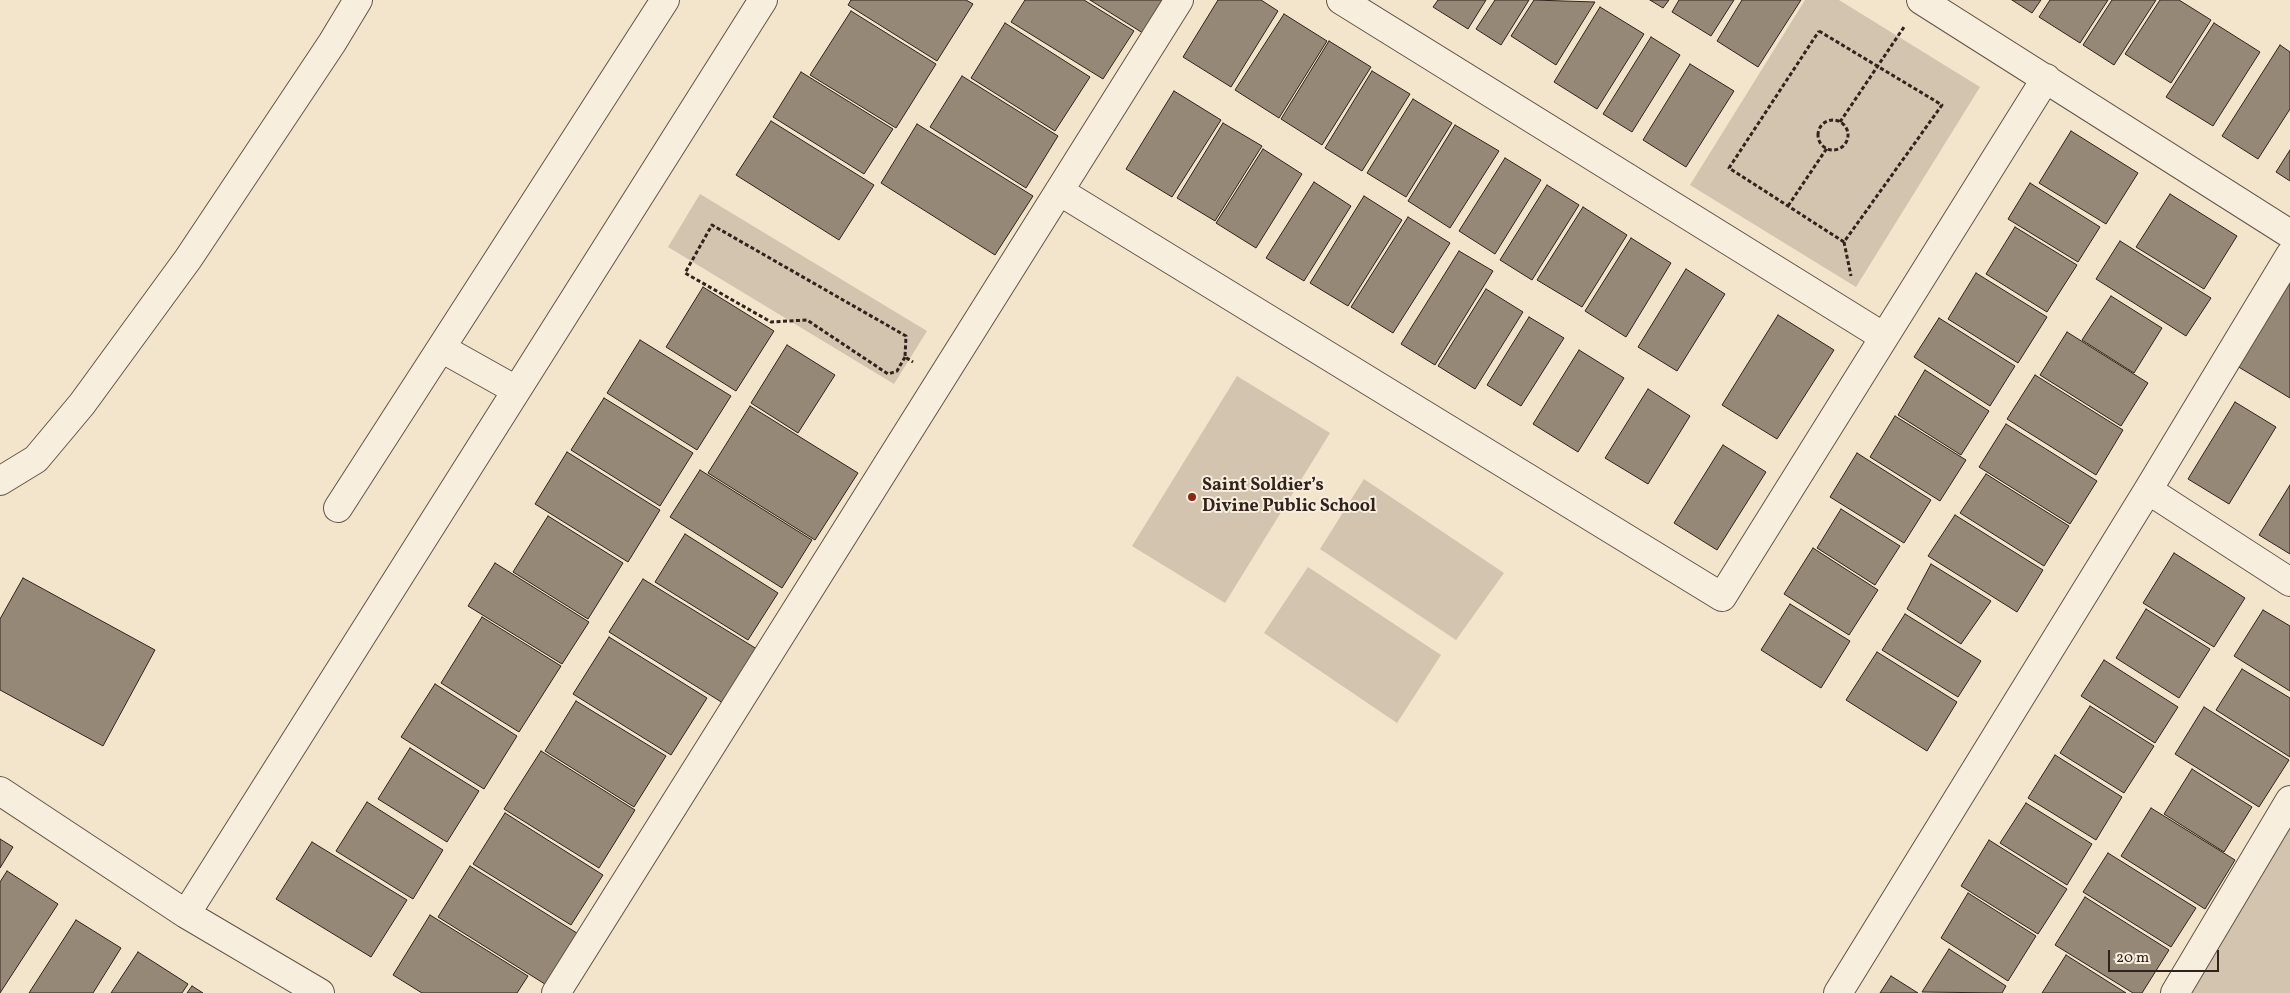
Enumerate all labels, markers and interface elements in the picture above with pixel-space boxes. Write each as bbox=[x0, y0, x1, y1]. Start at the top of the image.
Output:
place label: Saint Soldier’s Divine Public School bbox=[1202, 476, 1376, 518]
marker: Saint Soldier’s Divine Public School bbox=[1186, 491, 1198, 503]
scale bar bbox=[2110, 940, 2221, 972]
text: 20 m bbox=[2116, 948, 2149, 969]

